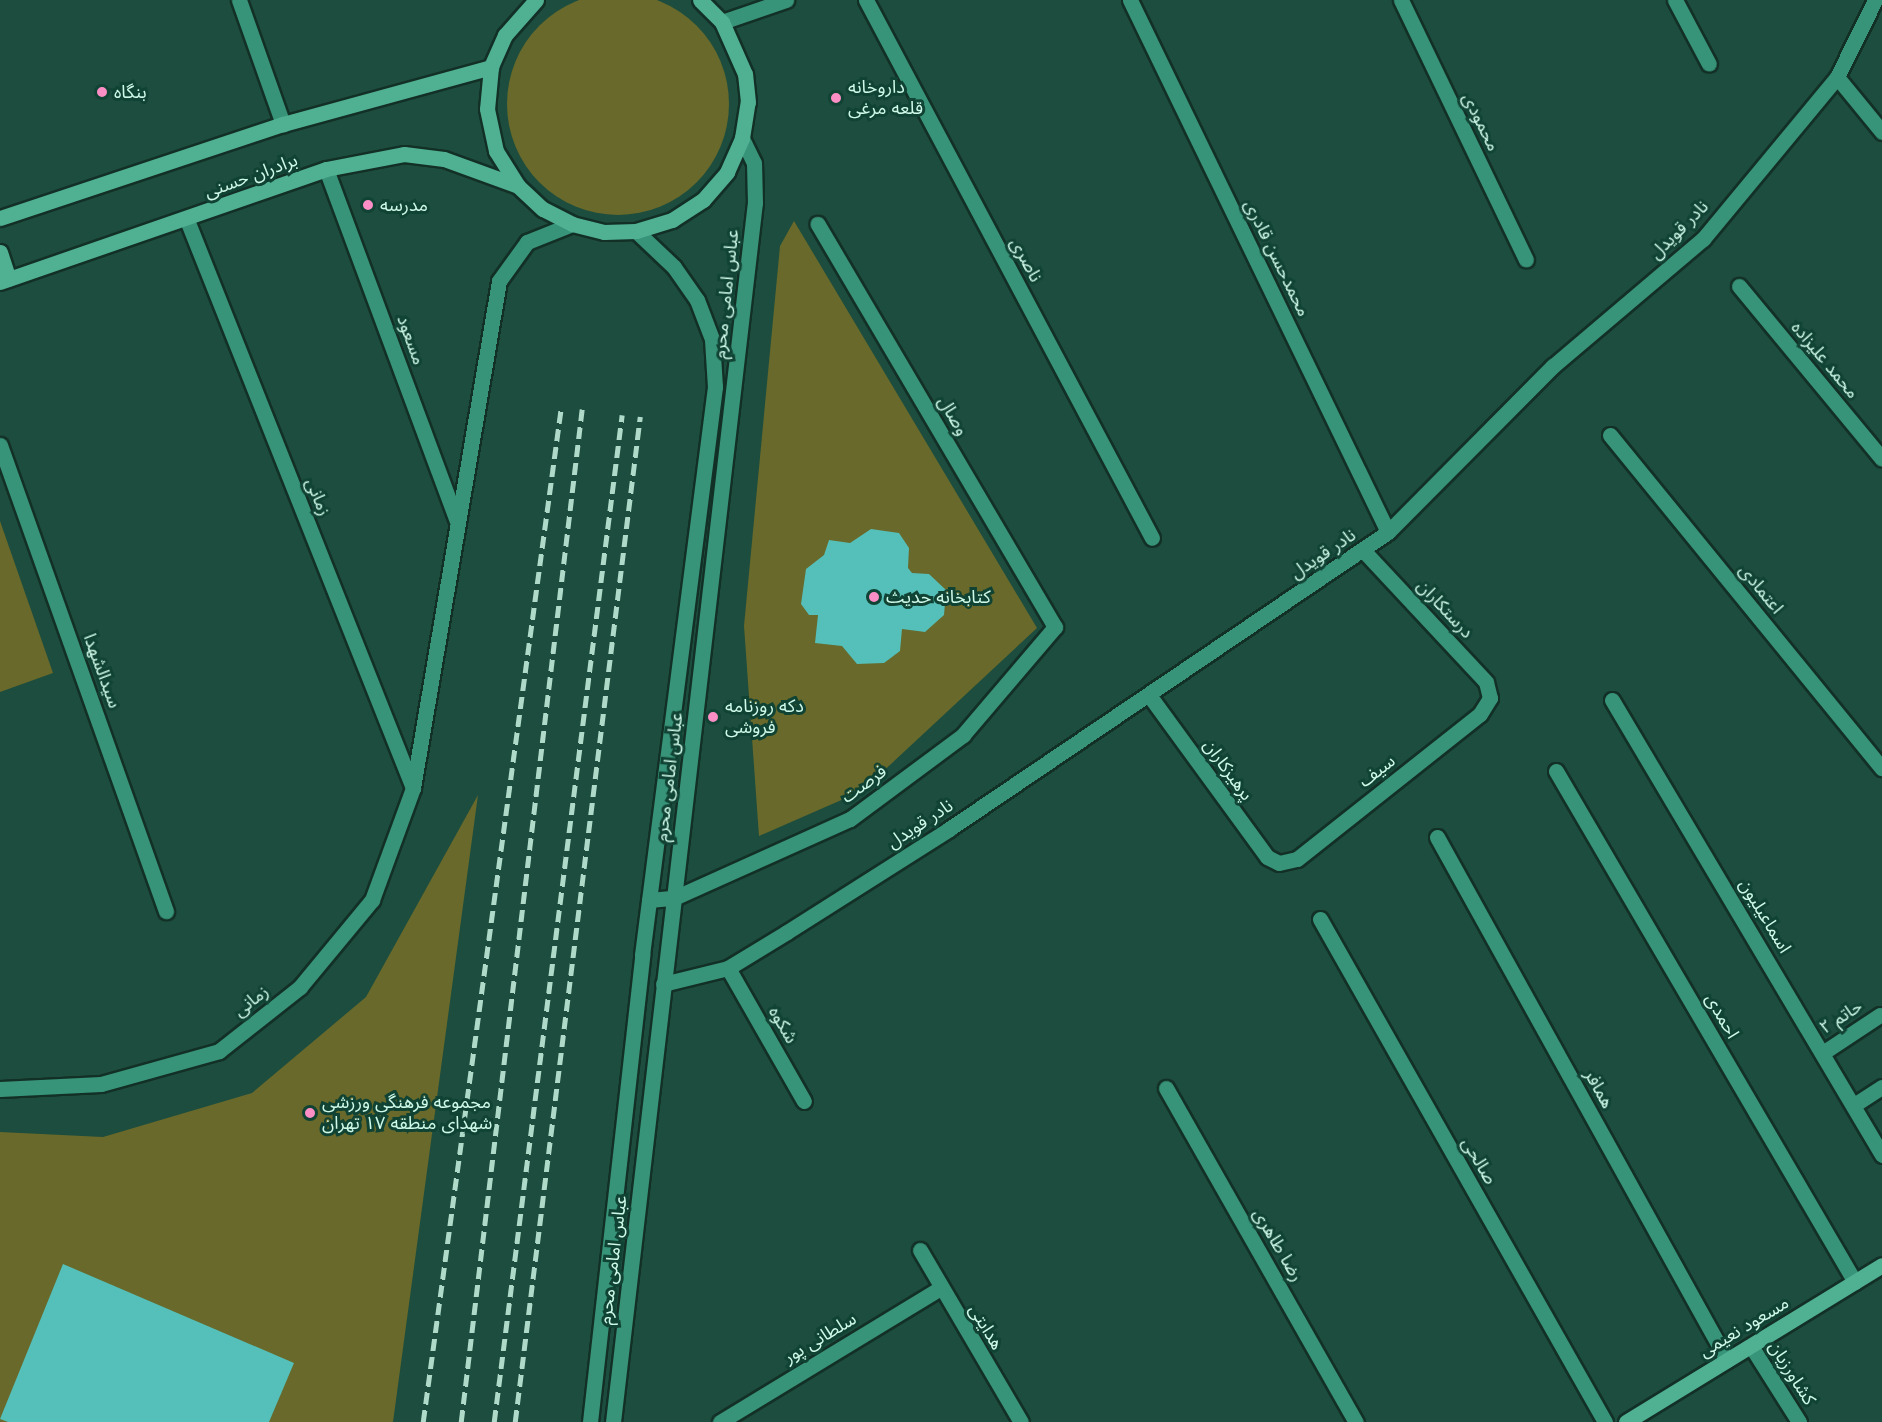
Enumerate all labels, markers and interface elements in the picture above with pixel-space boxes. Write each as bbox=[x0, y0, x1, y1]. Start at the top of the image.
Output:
place label: داروخانه قلعه مرغی bbox=[848, 77, 923, 119]
place label: بنگاه bbox=[114, 81, 147, 103]
marker: بنگاه bbox=[95, 85, 109, 99]
street label: محمودی bbox=[1458, 89, 1504, 155]
marker: داروخانه قلعه مرغی bbox=[829, 91, 843, 105]
street label: برادران حسنی bbox=[202, 149, 300, 203]
place label: مدرسه bbox=[380, 194, 428, 216]
street label: محمدحسن قادری bbox=[1239, 196, 1315, 320]
street label: نادر قویدل bbox=[1645, 196, 1713, 264]
marker: مدرسه bbox=[361, 198, 375, 212]
street label: عباس امامی محرم bbox=[708, 228, 744, 360]
street label: ناصری bbox=[1005, 234, 1047, 286]
street label: مسعود bbox=[392, 312, 430, 368]
street label: محمد علیزاده bbox=[1787, 317, 1863, 403]
street label: وصال bbox=[933, 392, 973, 440]
street label: زمانی bbox=[301, 475, 335, 519]
street label: نادر قویدل bbox=[1286, 524, 1360, 584]
street label: اعتمادی bbox=[1734, 560, 1788, 618]
street label: درستکاران bbox=[1412, 575, 1478, 643]
place label: کتابخانه حدیث bbox=[886, 586, 991, 608]
marker: کتابخانه حدیث bbox=[867, 590, 881, 604]
street label: سیدالشهدا bbox=[79, 631, 125, 711]
place label: دکه روزنامه فروشی bbox=[725, 696, 804, 738]
marker: دکه روزنامه فروشی bbox=[706, 710, 720, 724]
street label: عباس امامی محرم bbox=[650, 711, 688, 843]
street label: پرهیزکاران bbox=[1198, 735, 1258, 805]
street label: سیف bbox=[1354, 750, 1400, 792]
street label: فرصت bbox=[837, 760, 891, 808]
street label: نادر قویدل bbox=[883, 795, 957, 853]
street label: اسماعیلیون bbox=[1734, 875, 1796, 957]
street label: زمانی bbox=[229, 981, 273, 1021]
street label: احمدی bbox=[1701, 990, 1743, 1042]
street label: حاتم ۲ bbox=[1816, 995, 1866, 1039]
street label: شکوه bbox=[764, 1003, 802, 1047]
street label: همافر bbox=[1580, 1066, 1618, 1112]
place label: مجموعه فرهنگی ورزشی شهدای منطقه ۱۷ تهران bbox=[322, 1092, 492, 1134]
marker: مجموعه فرهنگی ورزشی شهدای منطقه ۱۷ تهران bbox=[303, 1106, 317, 1120]
street label: صالحی bbox=[1457, 1134, 1501, 1188]
street label: عباس امامی محرم bbox=[594, 1194, 632, 1326]
street label: رضا طاهری bbox=[1248, 1204, 1308, 1286]
street label: مسعود نعیمی bbox=[1695, 1292, 1793, 1362]
street label: هدایتی bbox=[964, 1300, 1008, 1354]
street label: سلطانی پور bbox=[780, 1308, 860, 1368]
street label: کشاورزیان bbox=[1764, 1337, 1820, 1409]

